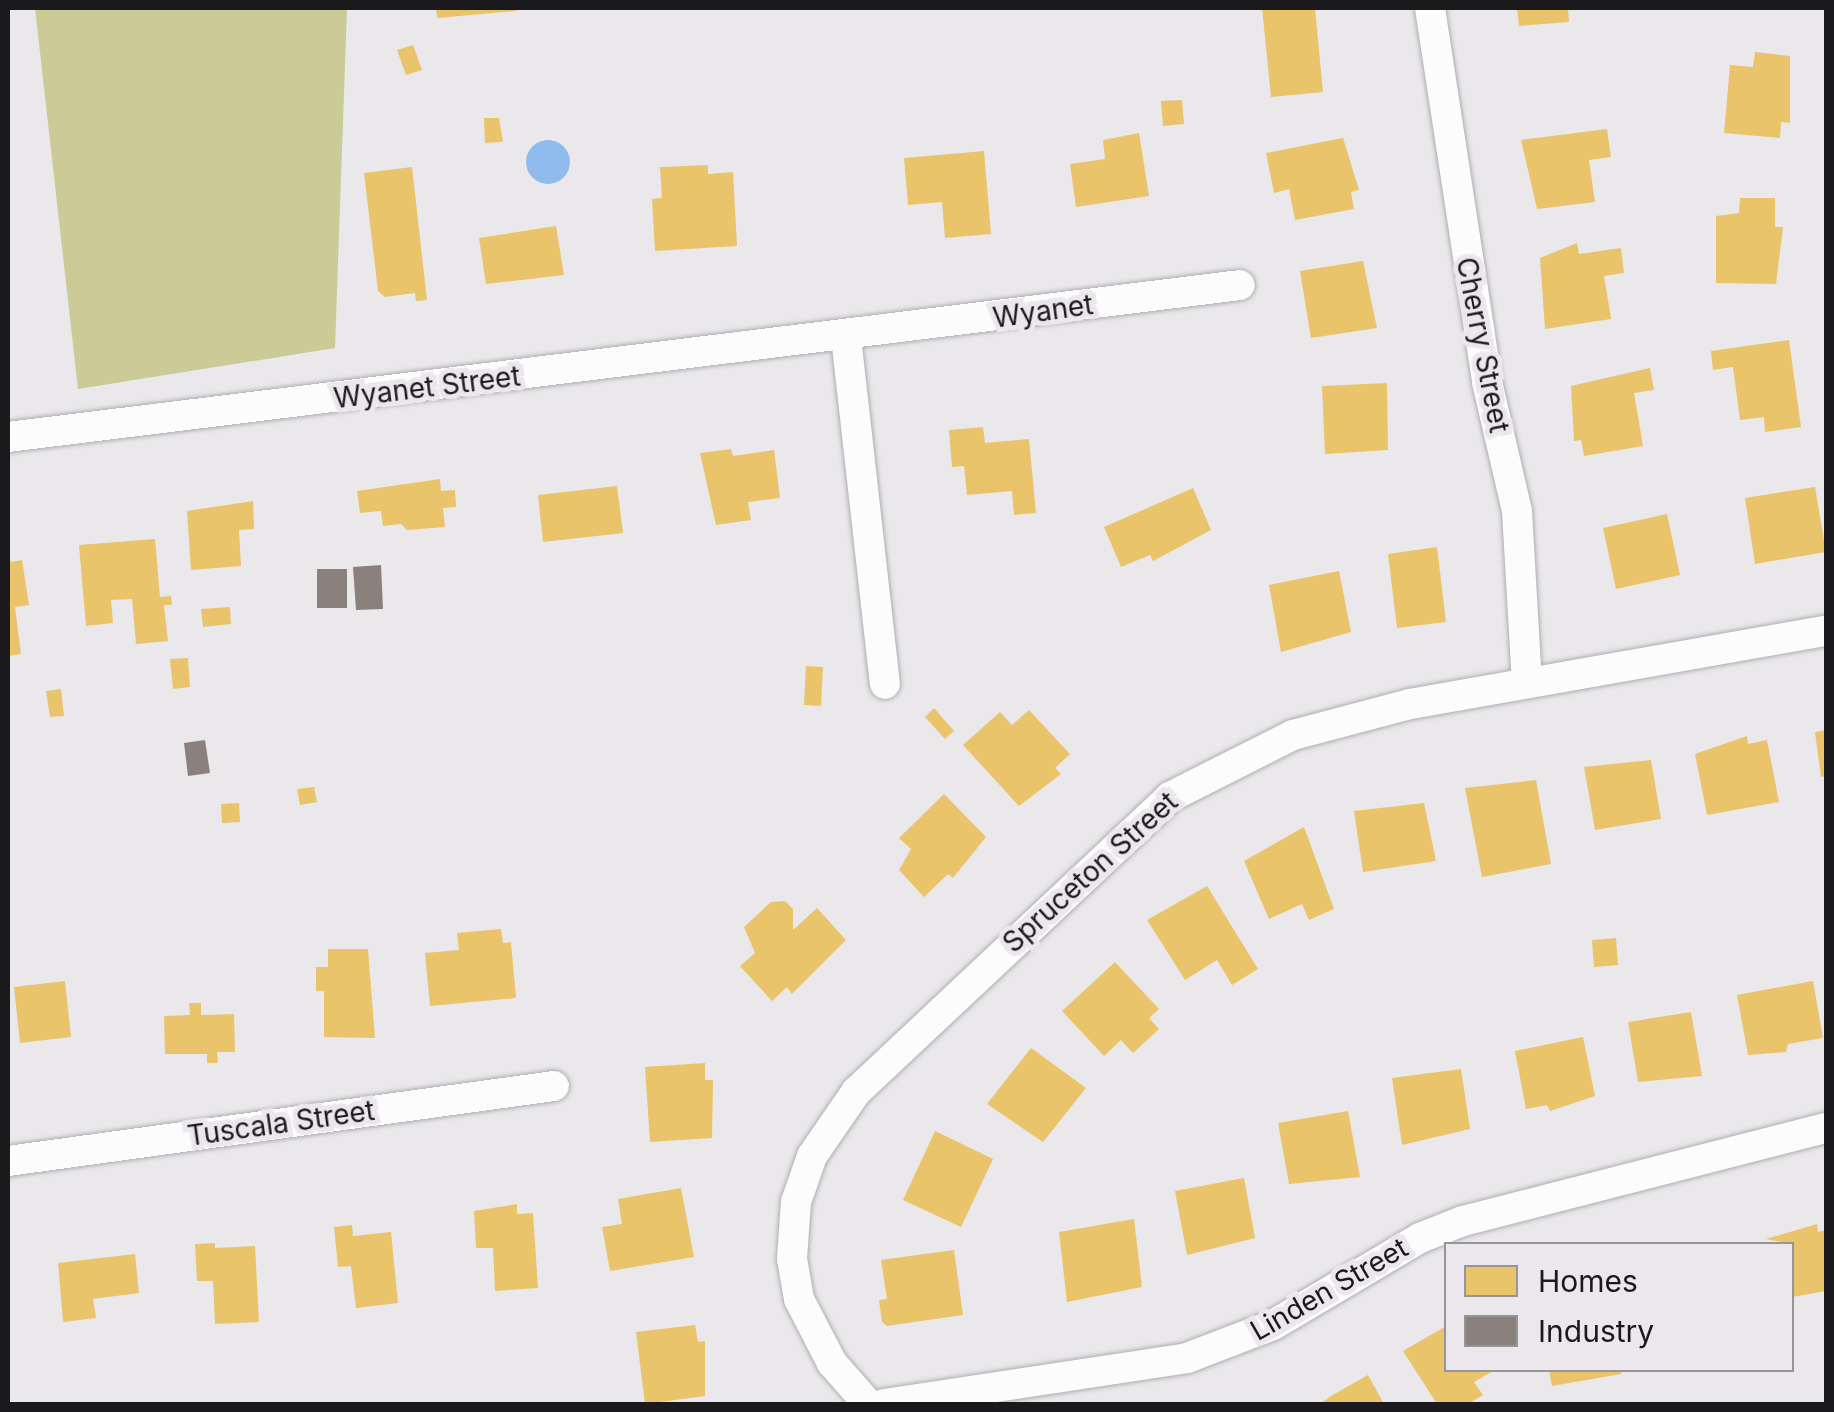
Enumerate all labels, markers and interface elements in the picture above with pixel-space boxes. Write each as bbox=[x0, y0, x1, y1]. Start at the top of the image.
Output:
street label: Cherry Street bbox=[1450, 254, 1516, 436]
street label: Wyanet bbox=[991, 287, 1095, 335]
street label: Wyanet Street bbox=[332, 359, 522, 415]
street label: Spruceton Street bbox=[996, 785, 1184, 959]
street label: Tuscala Street bbox=[185, 1093, 377, 1153]
street label: Linden Street bbox=[1244, 1230, 1414, 1348]
legend bbox=[1444, 1242, 1794, 1372]
text: Homes bbox=[1538, 1263, 1638, 1299]
text: Industry bbox=[1538, 1313, 1654, 1349]

